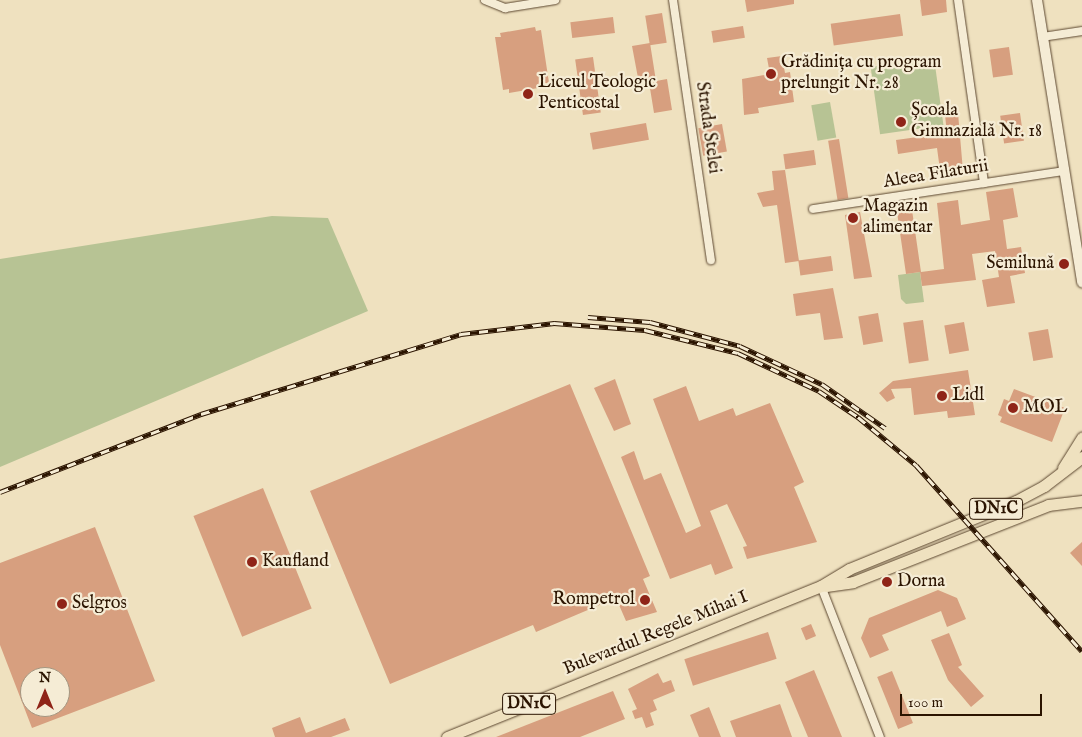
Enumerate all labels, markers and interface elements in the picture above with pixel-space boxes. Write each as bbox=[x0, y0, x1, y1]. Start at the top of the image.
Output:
place label: Grădinița cu program prelungit Nr. 28 bbox=[781, 53, 941, 96]
marker: Grădinița cu program prelungit Nr. 28 bbox=[765, 68, 777, 80]
place label: Liceul Teologic Penticostal bbox=[538, 73, 656, 116]
street label: Strada Stelei bbox=[690, 81, 724, 175]
marker: Liceul Teologic Penticostal bbox=[522, 88, 534, 100]
place label: Școala Gimnazială Nr. 18 bbox=[911, 101, 1042, 144]
marker: Școala Gimnazială Nr. 18 bbox=[895, 116, 907, 128]
street label: Aleea Filaturii bbox=[882, 156, 990, 194]
place label: Magazin alimentar bbox=[863, 197, 933, 240]
marker: Magazin alimentar bbox=[847, 212, 859, 224]
place label: Semilună bbox=[986, 253, 1054, 275]
marker: Semilună bbox=[1058, 258, 1070, 270]
place label: Lidl bbox=[952, 385, 984, 407]
marker: Lidl bbox=[936, 390, 948, 402]
place label: MOL bbox=[1023, 397, 1067, 419]
marker: MOL bbox=[1007, 402, 1019, 414]
road number: DN1C bbox=[968, 496, 1024, 522]
place label: Kaufland bbox=[262, 551, 329, 573]
marker: Kaufland bbox=[246, 556, 258, 568]
place label: Dorna bbox=[897, 571, 945, 593]
marker: Dorna bbox=[881, 576, 893, 588]
street label: Bulevardul Regele Mihai I bbox=[561, 587, 751, 681]
place label: Rompetrol bbox=[552, 589, 635, 611]
place label: Selgros bbox=[72, 593, 127, 615]
marker: Rompetrol bbox=[639, 594, 651, 606]
marker: Selgros bbox=[56, 598, 68, 610]
north arrow bbox=[20, 667, 70, 717]
text: N bbox=[39, 669, 51, 687]
scale bar bbox=[902, 684, 1044, 716]
road number: DN1C bbox=[502, 691, 556, 718]
text: 100 m bbox=[908, 693, 943, 712]

